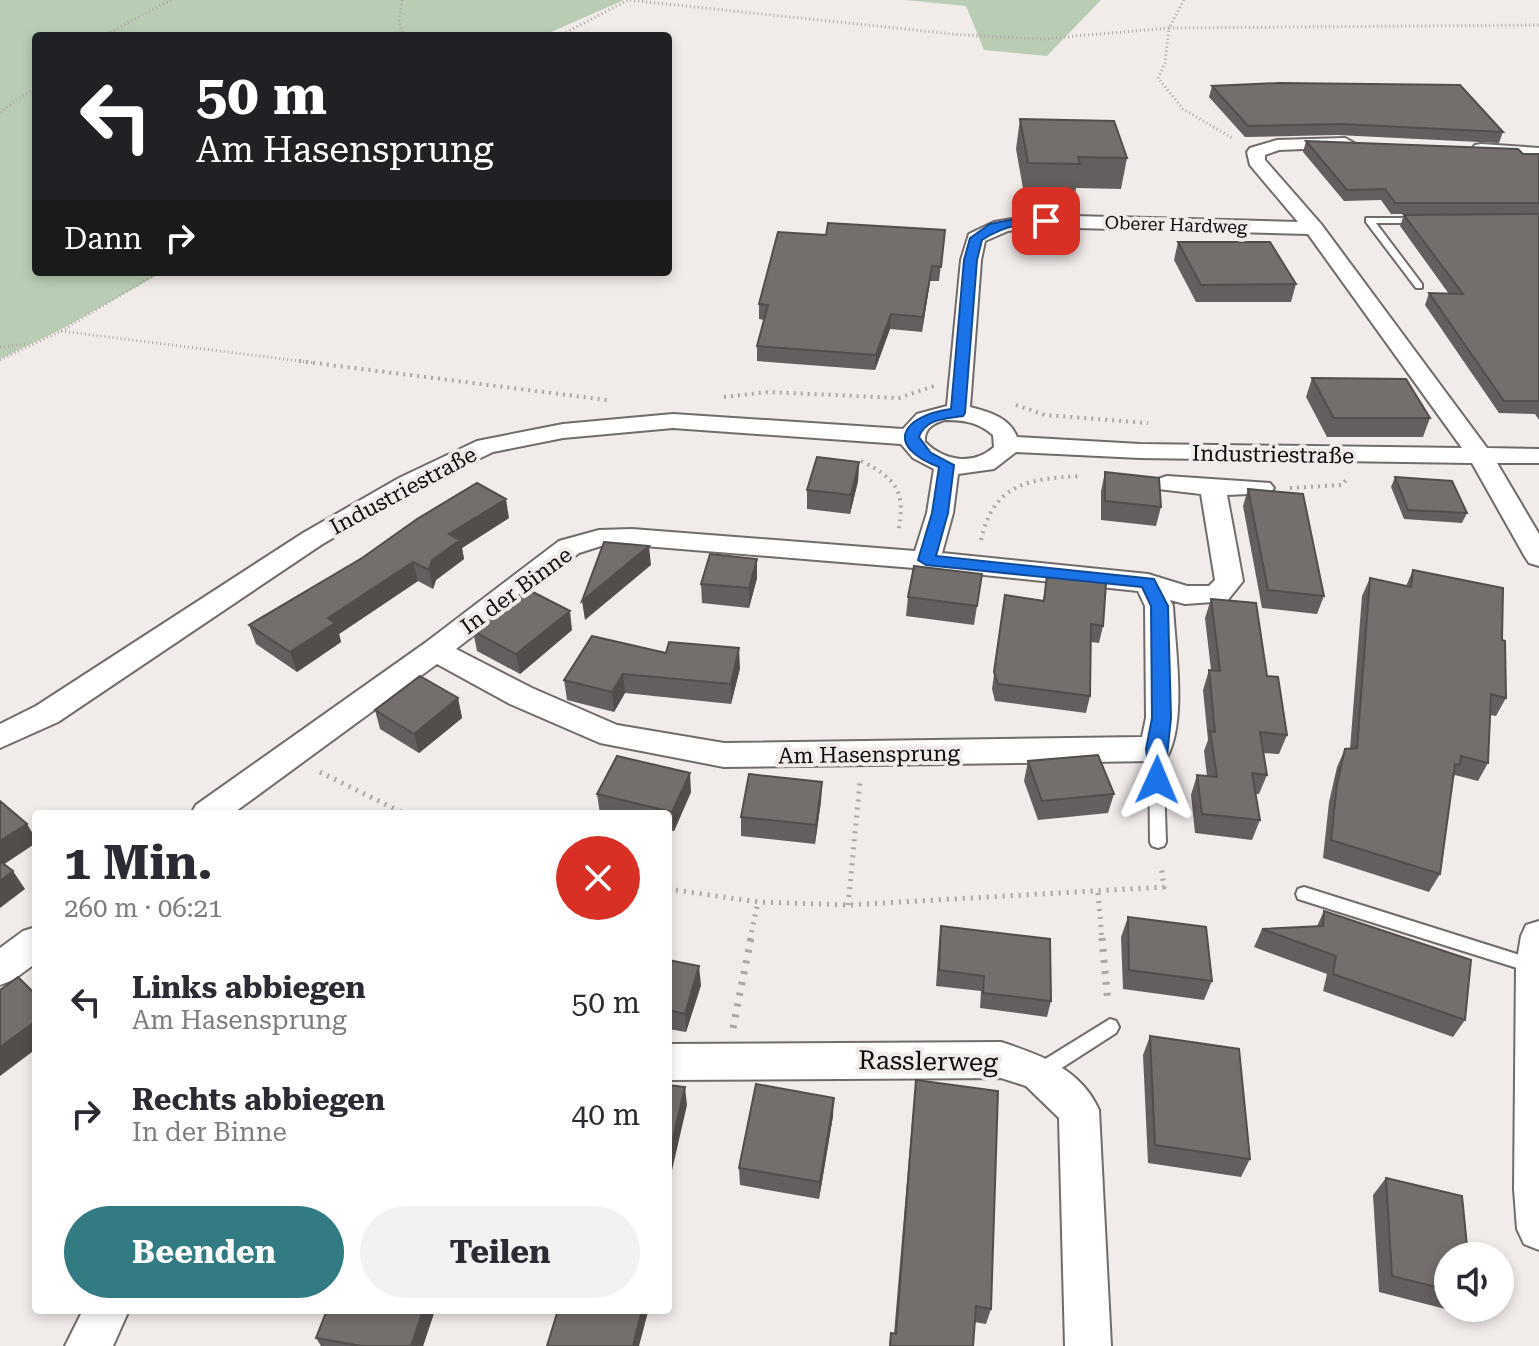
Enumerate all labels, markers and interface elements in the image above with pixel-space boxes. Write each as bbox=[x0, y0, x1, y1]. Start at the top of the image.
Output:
text: 50 m bbox=[196, 62, 327, 128]
icon: left bbox=[64, 64, 168, 168]
text: Am Hasensprung bbox=[196, 129, 494, 171]
pin bbox=[1012, 187, 1080, 255]
icon: arrive bbox=[1024, 199, 1068, 243]
street label: Oberer Hardweg bbox=[1104, 212, 1248, 238]
icon: right bbox=[158, 216, 202, 260]
text: Dann bbox=[64, 221, 142, 256]
street label: Industriestraße bbox=[326, 441, 481, 540]
street label: Industriestraße bbox=[1192, 441, 1354, 468]
street label: In der Binne bbox=[456, 542, 577, 639]
position arrow bbox=[1115, 738, 1199, 822]
street label: Am Hasensprung bbox=[778, 740, 961, 769]
text: 1 Min. bbox=[64, 835, 213, 891]
button: close bbox=[556, 836, 640, 920]
text: 260 m · 06:21 bbox=[64, 893, 223, 923]
text: Links abbiegen bbox=[132, 970, 366, 1005]
icon: left bbox=[64, 980, 108, 1024]
text: 50 m bbox=[571, 985, 640, 1020]
text: Am Hasensprung bbox=[132, 1005, 347, 1035]
street label: Rasslerweg bbox=[858, 1045, 998, 1077]
text: Rechts abbiegen bbox=[132, 1082, 385, 1117]
icon: right bbox=[64, 1092, 108, 1136]
text: 40 m bbox=[571, 1097, 640, 1132]
text: In der Binne bbox=[132, 1117, 287, 1147]
button: Beenden bbox=[64, 1206, 344, 1298]
button: Teilen bbox=[360, 1206, 640, 1298]
map controls bbox=[1434, 1242, 1514, 1322]
button: sound bbox=[1434, 1242, 1514, 1322]

